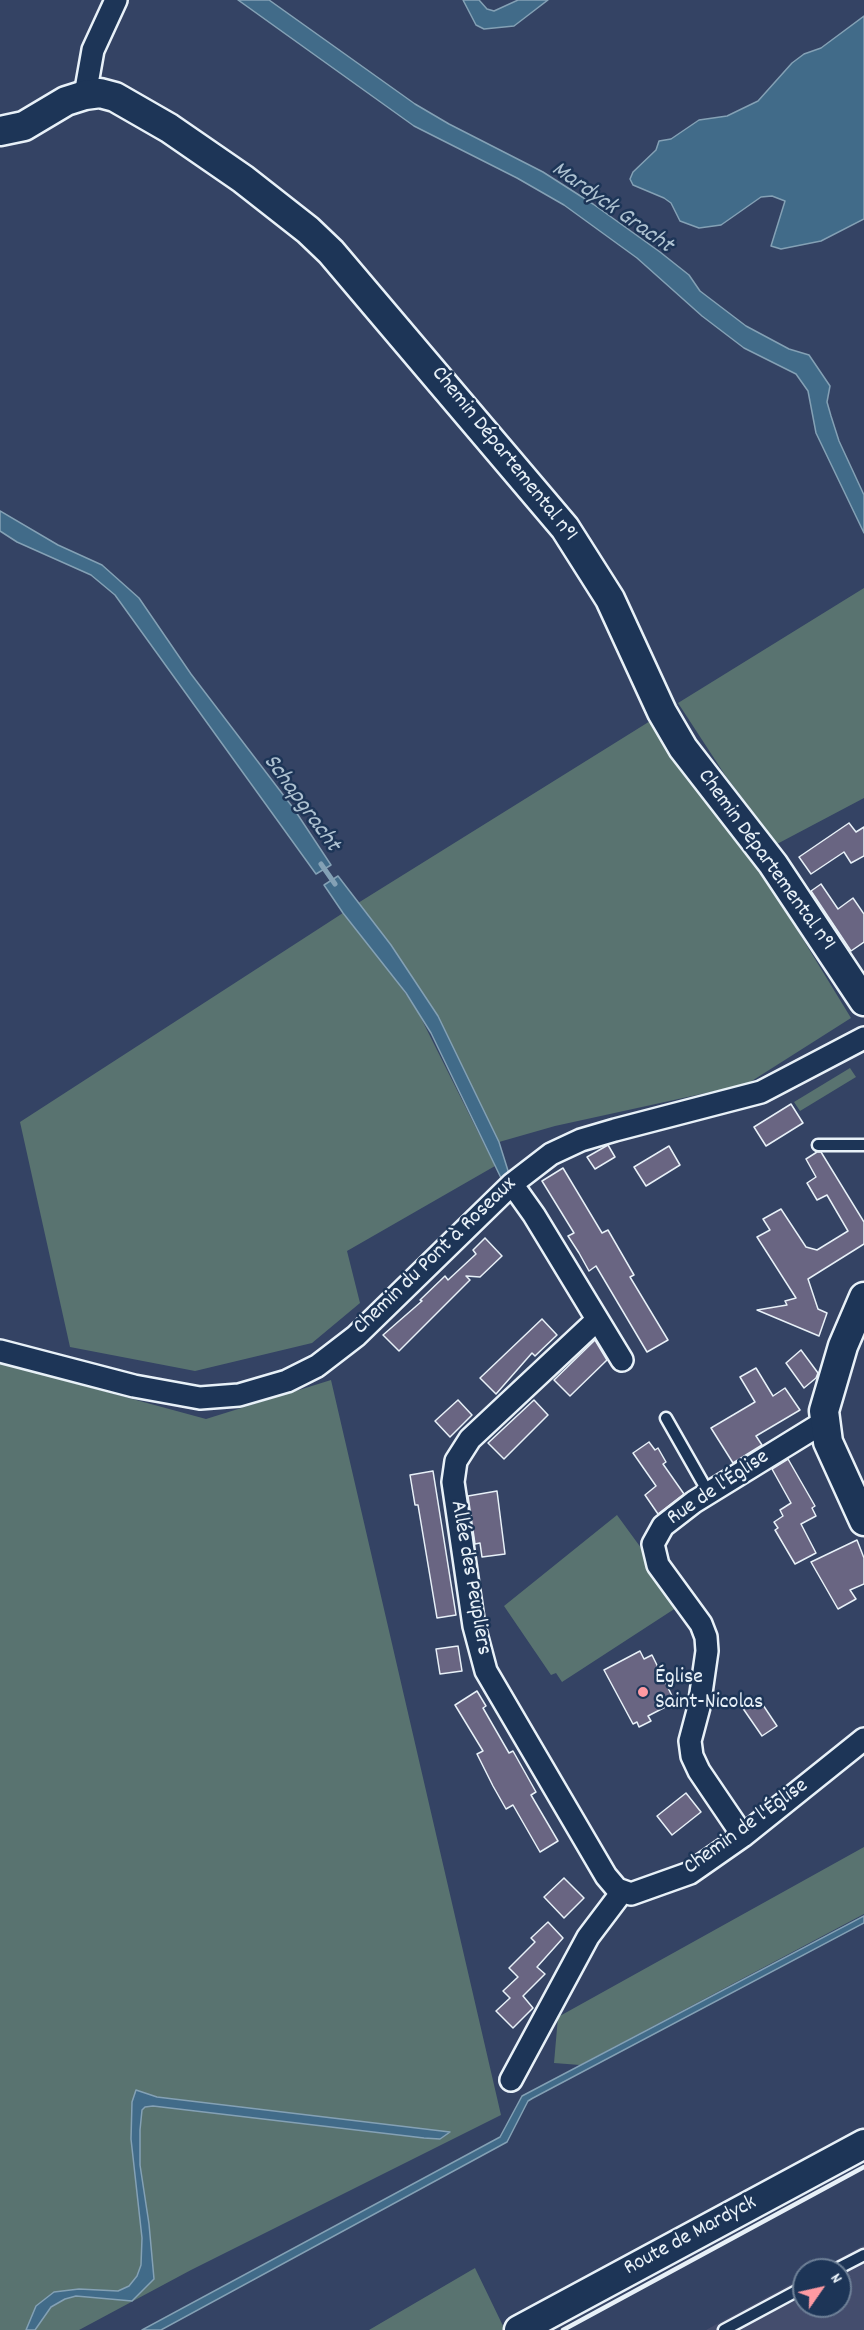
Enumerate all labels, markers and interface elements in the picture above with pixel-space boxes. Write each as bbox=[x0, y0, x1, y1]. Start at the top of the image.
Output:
water label: Mardyck Gracht bbox=[545, 156, 677, 262]
street label: Chemin Départemental n°1 bbox=[424, 362, 582, 548]
water label: Schapgracht bbox=[255, 750, 345, 858]
street label: Chemin Départemental n°1 bbox=[690, 765, 840, 957]
street label: Chemin du Pont à Roseaux bbox=[349, 1172, 523, 1342]
street label: Rue de l'Église bbox=[663, 1445, 775, 1533]
street label: Allée des Peupliers bbox=[442, 1499, 496, 1657]
place label: Église Saint-Nicolas bbox=[655, 1666, 763, 1718]
marker: Église Saint-Nicolas bbox=[636, 1685, 650, 1699]
street label: Chemin de l'Église bbox=[680, 1774, 814, 1882]
street label: Route de Mardyck bbox=[620, 2191, 762, 2283]
north arrow bbox=[792, 2258, 852, 2318]
text: N bbox=[824, 2269, 847, 2288]

